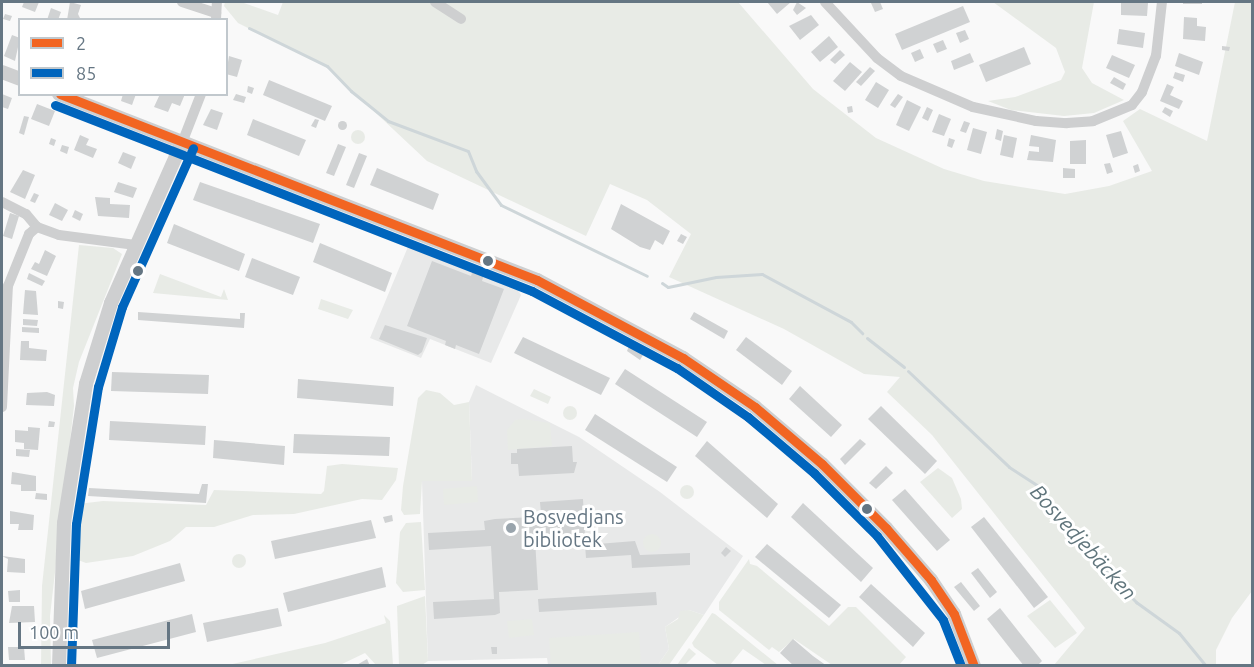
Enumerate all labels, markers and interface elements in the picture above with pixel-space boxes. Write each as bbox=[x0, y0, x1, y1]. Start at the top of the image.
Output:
legend bbox=[18, 18, 228, 96]
text: 2 bbox=[76, 33, 86, 53]
text: 85 bbox=[76, 63, 96, 83]
unlabelled marker bbox=[482, 255, 494, 267]
unlabelled marker bbox=[132, 265, 144, 277]
water label: Bosvedjebäcken bbox=[1026, 479, 1142, 605]
unlabelled marker bbox=[861, 503, 873, 515]
place label: Bosvedjans bibliotek bbox=[523, 504, 624, 551]
marker: Bosvedjans bibliotek bbox=[504, 521, 518, 535]
scale bar bbox=[21, 610, 172, 648]
text: 100 m bbox=[29, 622, 79, 642]

